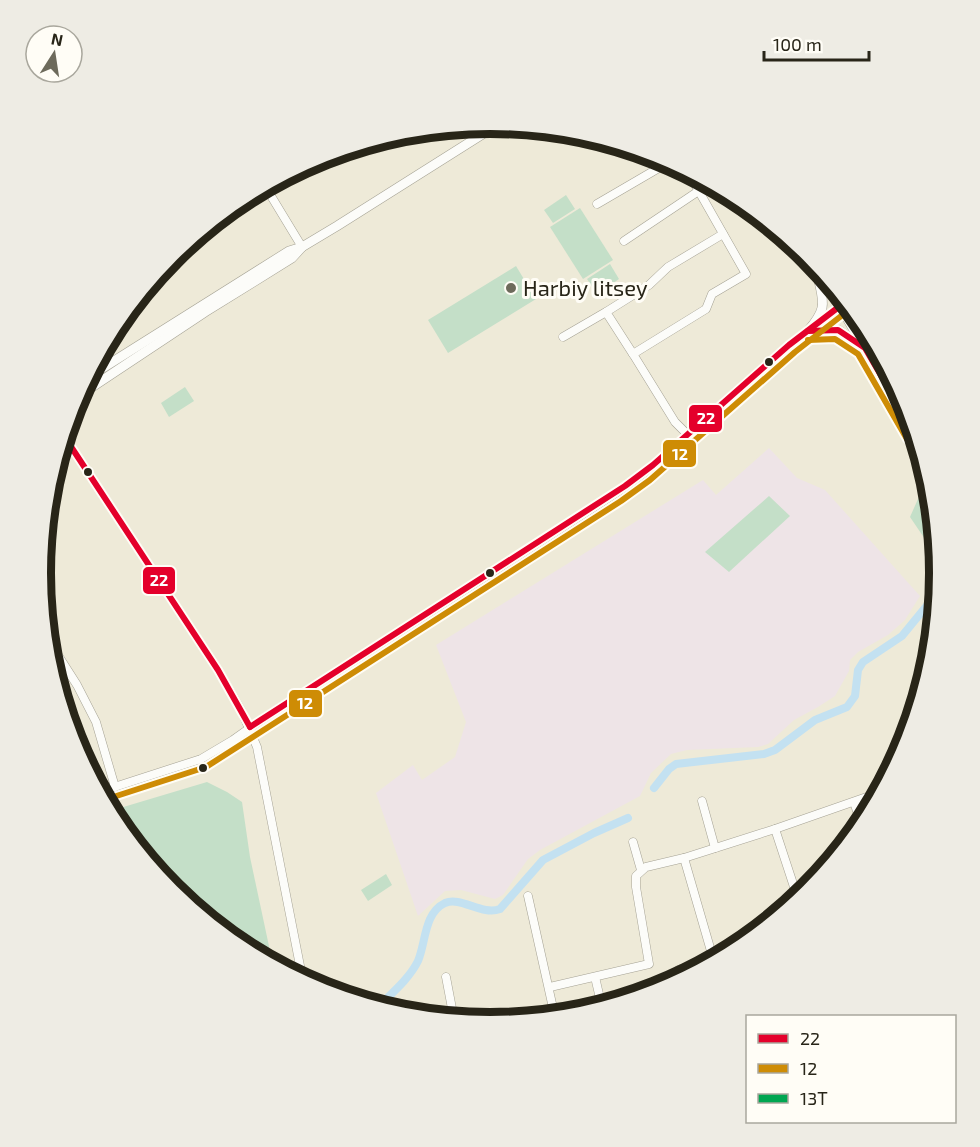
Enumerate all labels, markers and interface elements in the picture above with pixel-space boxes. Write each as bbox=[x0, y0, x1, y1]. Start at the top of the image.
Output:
north arrow bbox=[24, 24, 84, 84]
scale bar bbox=[764, 24, 869, 62]
text: N bbox=[50, 28, 65, 49]
text: 100 m bbox=[773, 33, 822, 55]
place label: Harbiy litsey bbox=[523, 274, 648, 300]
marker: Harbiy litsey bbox=[504, 281, 518, 295]
unlabelled marker bbox=[763, 356, 775, 368]
line badge: 22 bbox=[688, 404, 723, 433]
text: 22 bbox=[697, 408, 715, 427]
line badge: 12 bbox=[662, 439, 697, 468]
text: 12 bbox=[672, 444, 688, 463]
unlabelled marker bbox=[82, 466, 94, 478]
line badge: 22 bbox=[142, 566, 176, 595]
unlabelled marker bbox=[484, 567, 496, 579]
text: 22 bbox=[150, 570, 168, 589]
line badge: 12 bbox=[288, 689, 323, 718]
text: 12 bbox=[297, 693, 313, 712]
unlabelled marker bbox=[197, 762, 209, 774]
legend bbox=[746, 1015, 956, 1123]
text: 22 bbox=[800, 1027, 820, 1049]
text: 12 bbox=[800, 1057, 817, 1079]
text: 13Т bbox=[800, 1087, 828, 1109]

